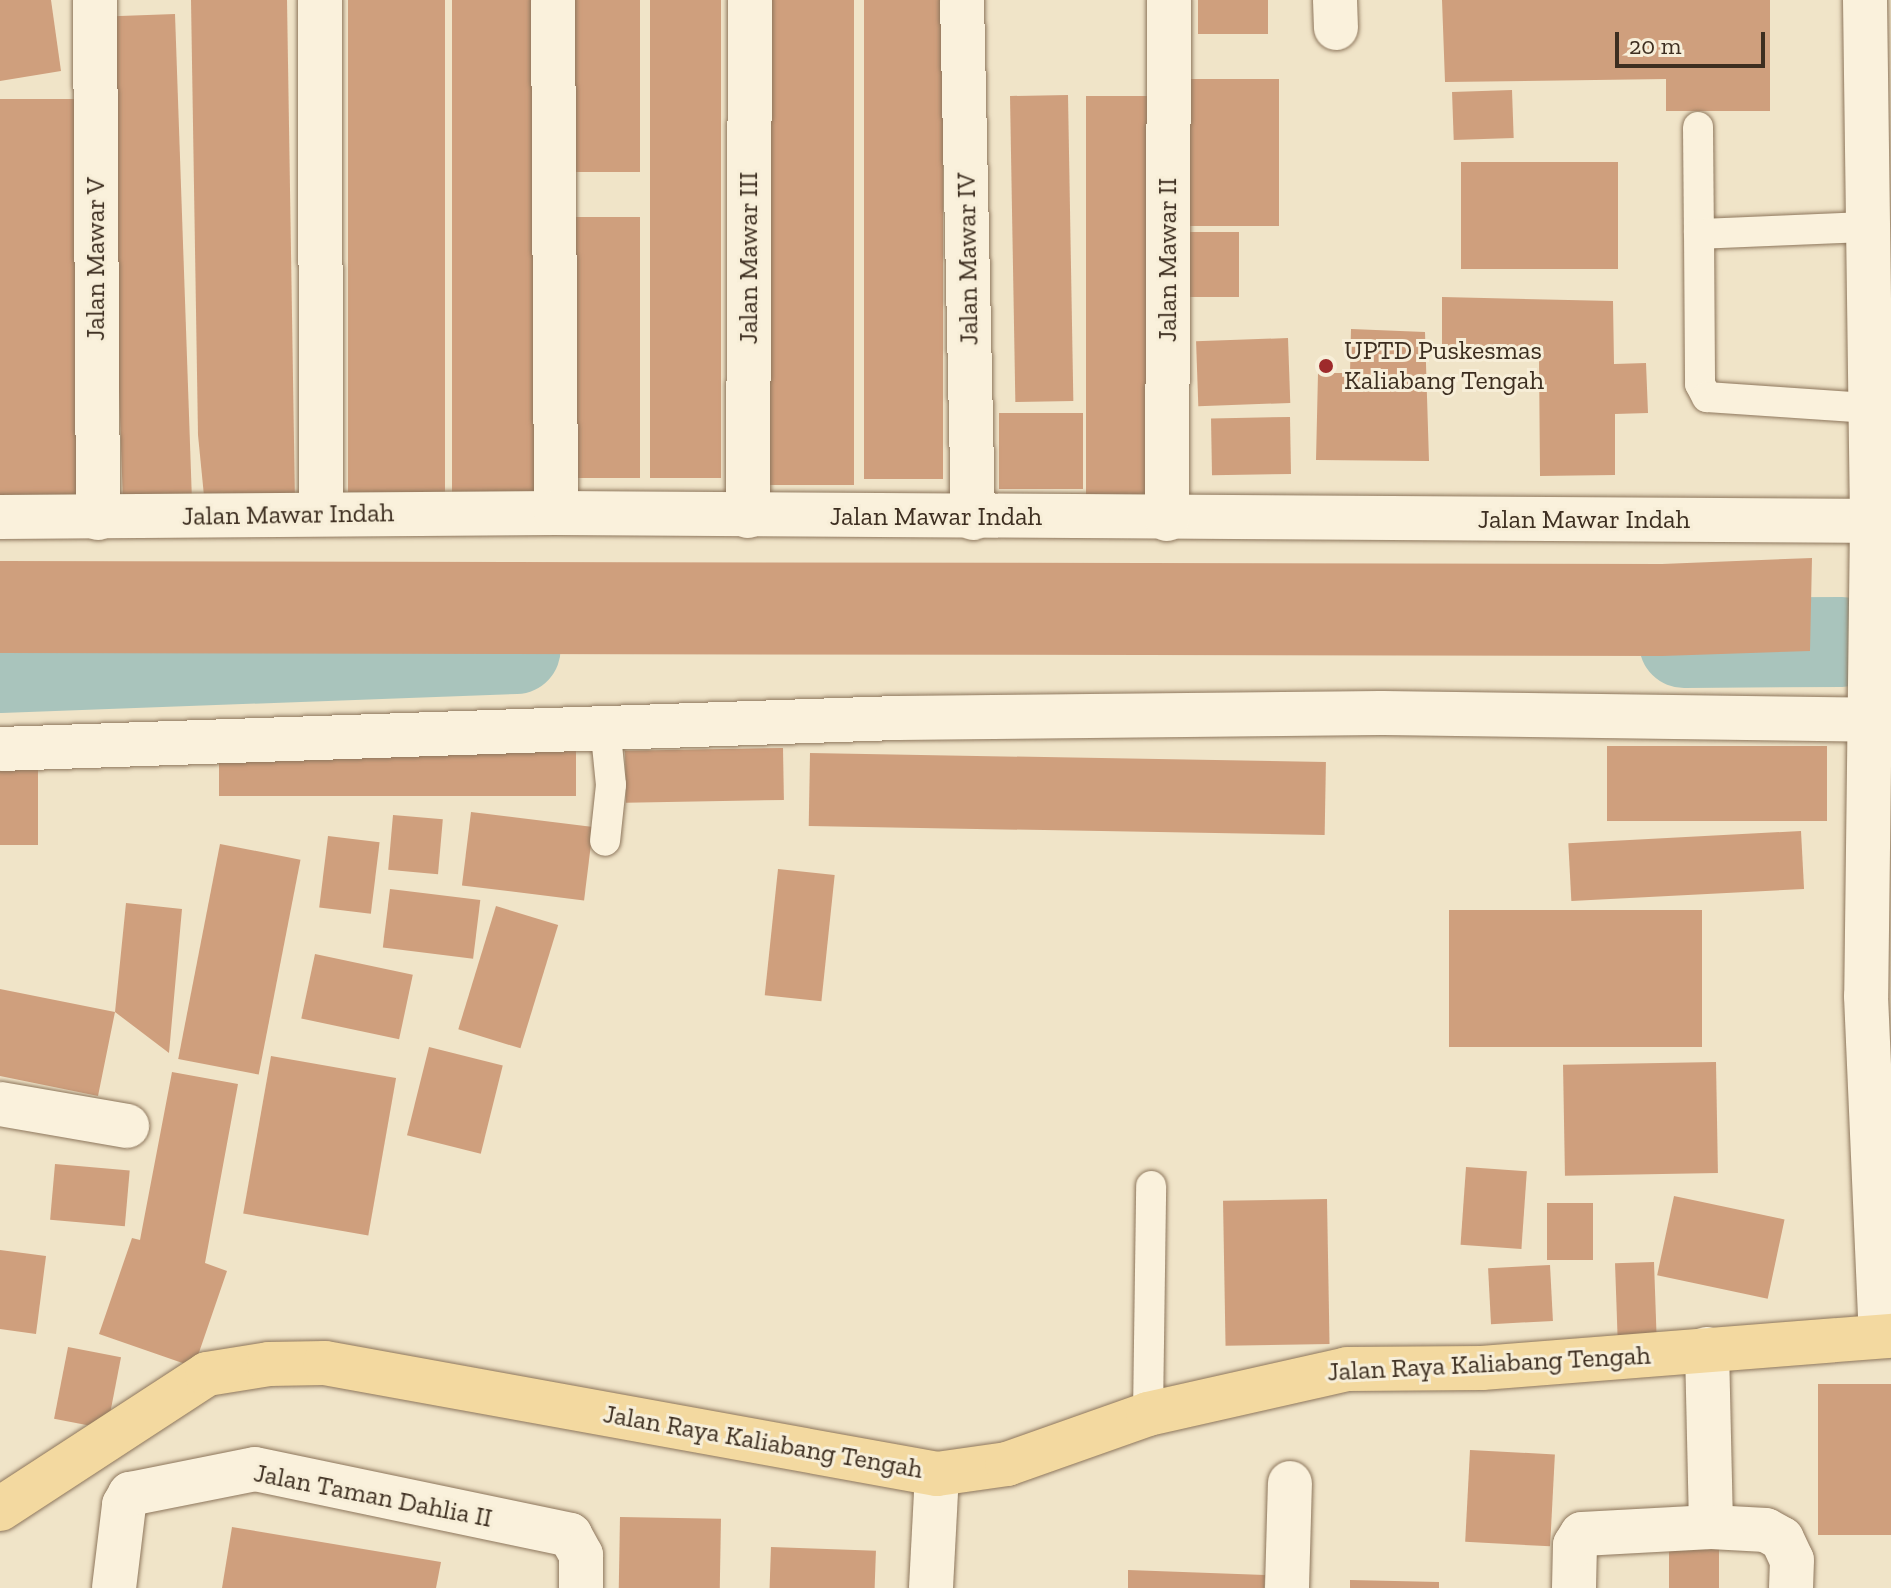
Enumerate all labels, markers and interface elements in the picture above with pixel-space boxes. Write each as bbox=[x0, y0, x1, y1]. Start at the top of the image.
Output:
scale bar bbox=[1619, 16, 1769, 66]
text: 20 m bbox=[1629, 31, 1681, 60]
street label: Jalan Mawar III bbox=[733, 171, 765, 345]
street label: Jalan Mawar IV bbox=[951, 172, 985, 346]
street label: Jalan Mawar V bbox=[80, 177, 112, 341]
street label: Jalan Mawar II bbox=[1152, 178, 1184, 342]
place label: UPTD Puskesmas Kaliabang Tengah bbox=[1344, 335, 1544, 396]
marker: UPTD Puskesmas Kaliabang Tengah bbox=[1315, 355, 1337, 377]
street label: Jalan Mawar Indah bbox=[181, 498, 395, 532]
street label: Jalan Mawar Indah bbox=[830, 501, 1042, 533]
street label: Jalan Mawar Indah bbox=[1478, 504, 1690, 536]
street label: Jalan Raya Kaliabang Tengah bbox=[1326, 1340, 1652, 1388]
street label: Jalan Raya Kaliabang Tengah bbox=[601, 1398, 925, 1486]
street label: Jalan Taman Dahlia II bbox=[251, 1458, 495, 1534]

